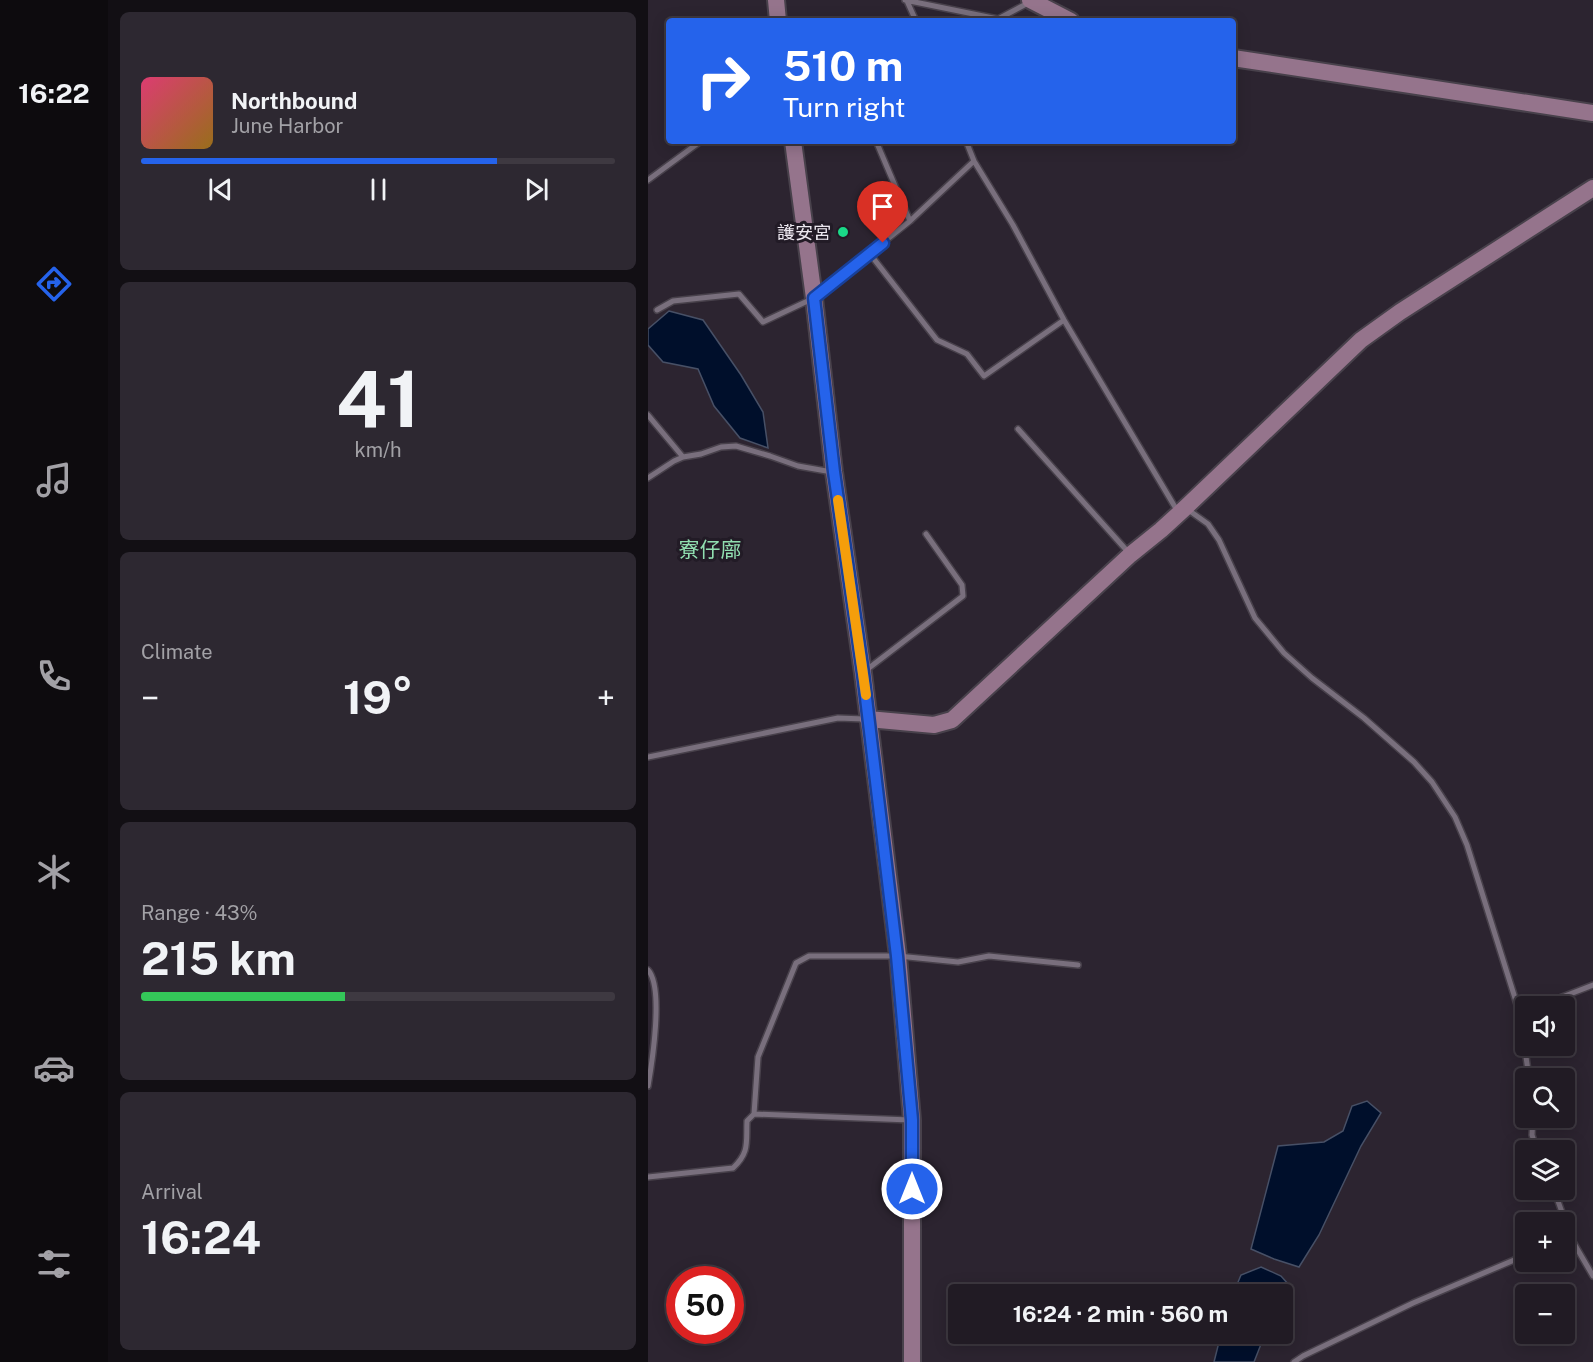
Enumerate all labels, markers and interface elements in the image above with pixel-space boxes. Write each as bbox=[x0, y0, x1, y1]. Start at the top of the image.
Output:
text: 510 m bbox=[783, 41, 903, 90]
icon: right bbox=[684, 42, 762, 120]
text: 16:22 bbox=[18, 77, 90, 109]
text: Northbound bbox=[231, 88, 357, 114]
text: Turn right bbox=[783, 91, 906, 123]
text: June Harbor bbox=[231, 114, 343, 138]
icon: previous bbox=[204, 173, 237, 206]
icon: pause bbox=[362, 173, 395, 206]
icon: next bbox=[520, 173, 553, 206]
pin bbox=[857, 181, 908, 243]
icon: arrive bbox=[866, 190, 899, 223]
place label: 護安宮 bbox=[777, 222, 831, 243]
marker: 護安宮 bbox=[836, 225, 850, 239]
icon: directions bbox=[33, 263, 75, 305]
text: 41 bbox=[336, 353, 420, 445]
text: km/h bbox=[354, 438, 402, 462]
icon: music bbox=[33, 459, 75, 501]
district label: 寮仔廍 bbox=[679, 537, 742, 562]
text: Climate bbox=[141, 640, 213, 664]
icon: phone bbox=[33, 655, 75, 697]
text: 19° bbox=[343, 671, 413, 724]
text: − bbox=[141, 679, 159, 717]
text: + bbox=[597, 679, 615, 717]
icon: climate bbox=[33, 851, 75, 893]
text: Range · 43% bbox=[141, 901, 258, 925]
text: 215 km bbox=[141, 932, 296, 985]
map controls bbox=[1515, 996, 1575, 1344]
button: sound bbox=[1515, 996, 1575, 1056]
icon: car bbox=[33, 1047, 75, 1089]
button: search bbox=[1515, 1068, 1575, 1128]
button: layers bbox=[1515, 1140, 1575, 1200]
position arrow bbox=[880, 1157, 944, 1221]
text: Arrival bbox=[141, 1180, 203, 1204]
text: 16:24 bbox=[141, 1211, 261, 1264]
button: + bbox=[1515, 1212, 1575, 1272]
icon: filters bbox=[33, 1243, 75, 1285]
speed limit sign: 50 bbox=[666, 1266, 744, 1344]
button: − bbox=[1515, 1284, 1575, 1344]
text: 16:24 · 2 min · 560 m bbox=[1013, 1301, 1228, 1327]

